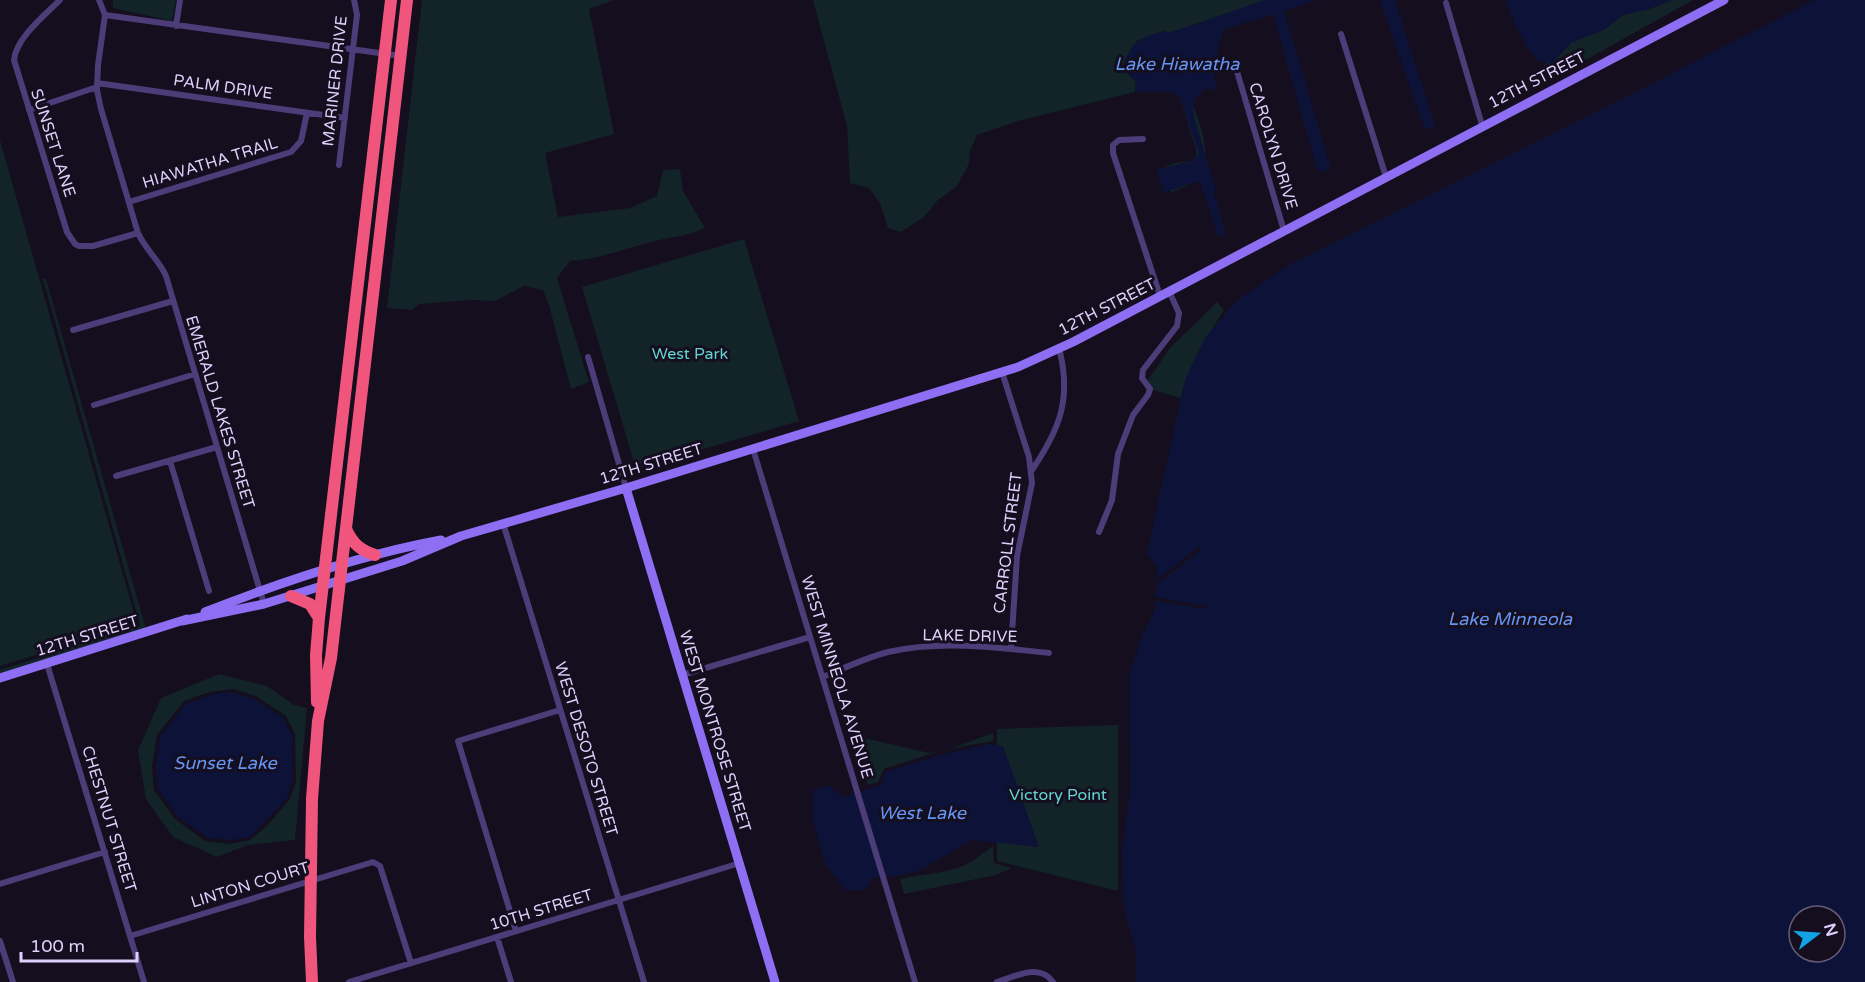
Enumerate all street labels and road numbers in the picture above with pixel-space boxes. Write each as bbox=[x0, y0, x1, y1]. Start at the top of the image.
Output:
street label: MARINER DRIVE bbox=[318, 15, 352, 147]
street label: 12TH STREET bbox=[1485, 47, 1589, 113]
street label: PALM DRIVE bbox=[172, 70, 274, 104]
street label: CAROLYN DRIVE bbox=[1244, 80, 1302, 212]
street label: SUNSET LANE bbox=[26, 86, 80, 200]
street label: HIAWATHA TRAIL bbox=[140, 133, 280, 193]
street label: 12TH STREET bbox=[1055, 274, 1159, 340]
street label: EMERALD LAKES STREET bbox=[181, 313, 259, 511]
street label: 12TH STREET bbox=[597, 439, 705, 489]
street label: CARROLL STREET bbox=[989, 471, 1027, 615]
street label: WEST MINNEOLA AVENUE bbox=[797, 573, 877, 781]
street label: 12TH STREET bbox=[33, 611, 141, 661]
street label: LAKE DRIVE bbox=[922, 625, 1018, 647]
street label: WEST MONTROSE STREET bbox=[675, 628, 755, 834]
street label: WEST DESOTO STREET bbox=[550, 659, 622, 839]
street label: CHESTNUT STREET bbox=[77, 743, 141, 895]
street label: LINTON COURT bbox=[188, 857, 312, 913]
street label: 10TH STREET bbox=[487, 885, 595, 935]

